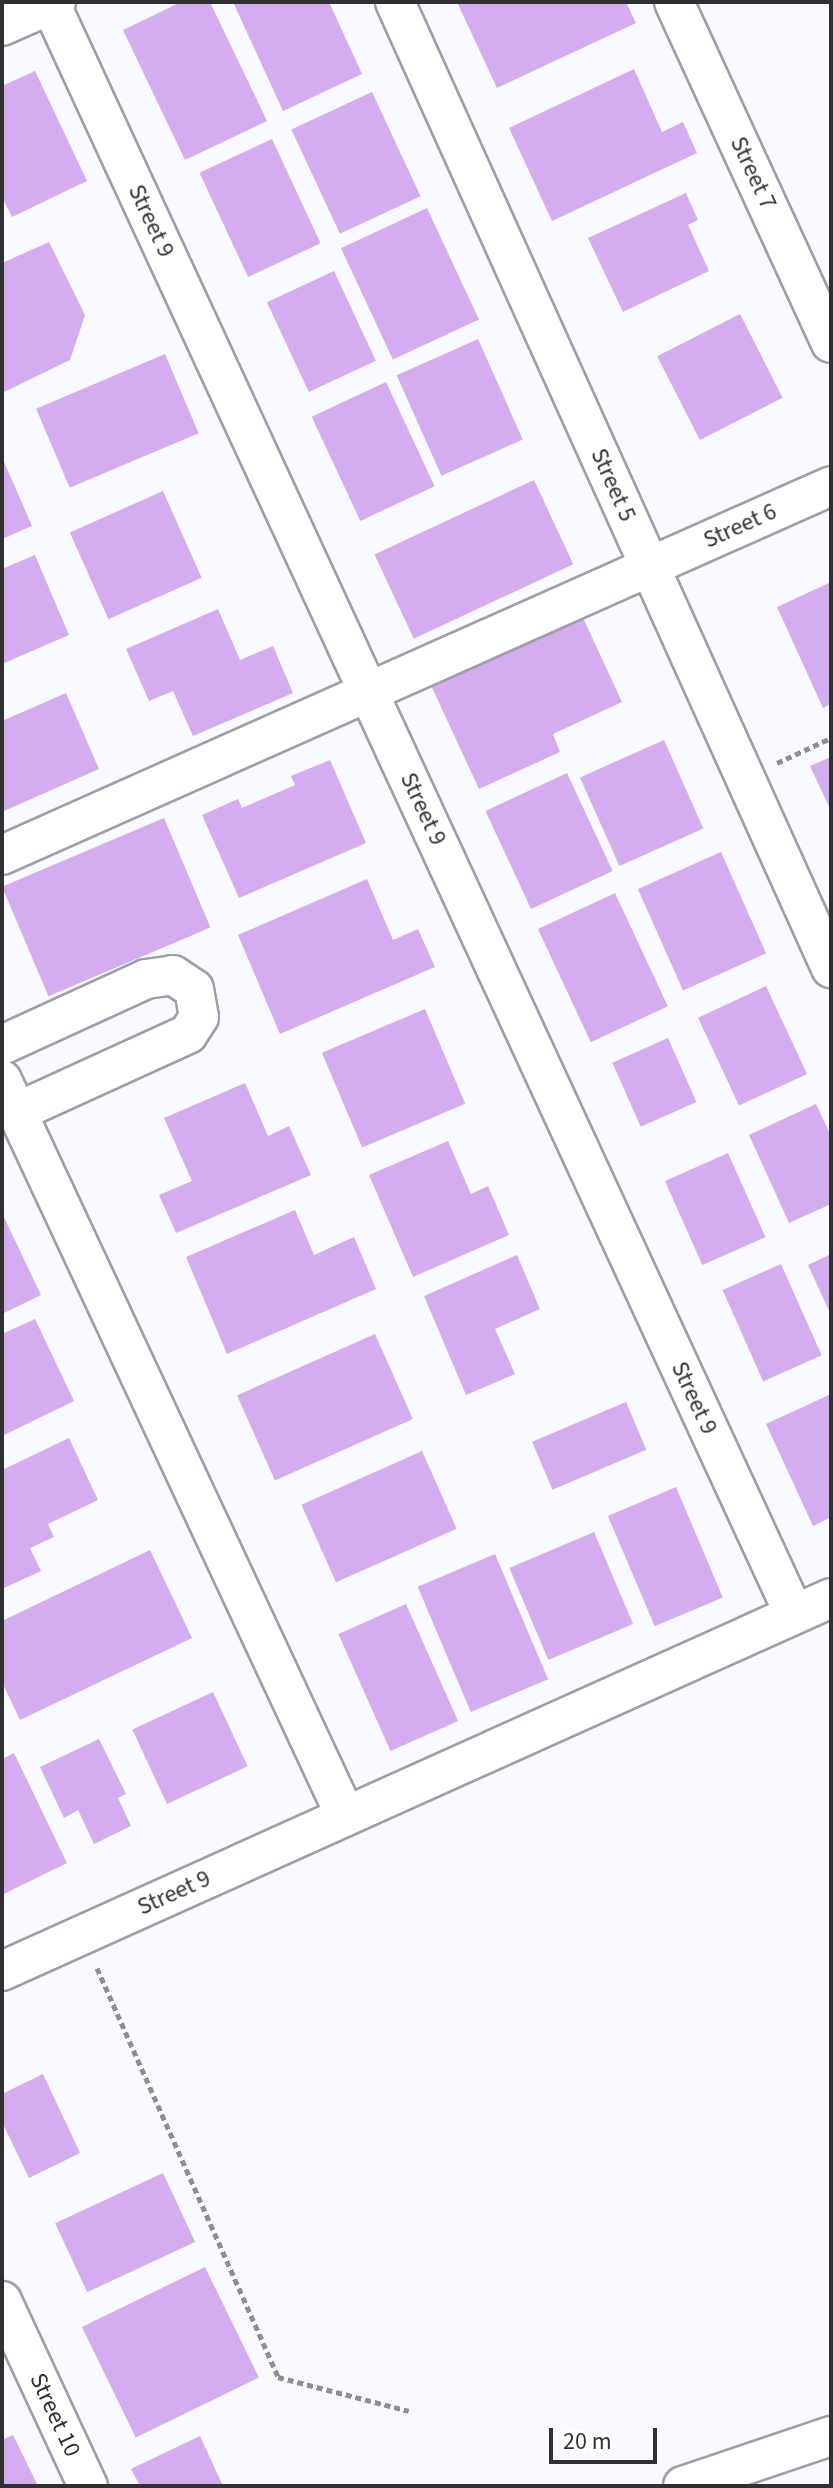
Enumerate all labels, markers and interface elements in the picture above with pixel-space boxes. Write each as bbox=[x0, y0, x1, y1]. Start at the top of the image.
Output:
street label: Street 7 bbox=[724, 132, 782, 214]
street label: Street 9 bbox=[122, 180, 180, 262]
street label: Street 5 bbox=[584, 444, 642, 526]
street label: Street 6 bbox=[699, 497, 781, 555]
street label: Street 9 bbox=[394, 768, 452, 850]
street label: Street 9 bbox=[665, 1357, 723, 1439]
street label: Street 9 bbox=[133, 1864, 215, 1922]
street label: Street 10 bbox=[23, 2369, 87, 2461]
scale bar bbox=[553, 2412, 661, 2462]
text: 20 m bbox=[563, 2424, 612, 2459]

